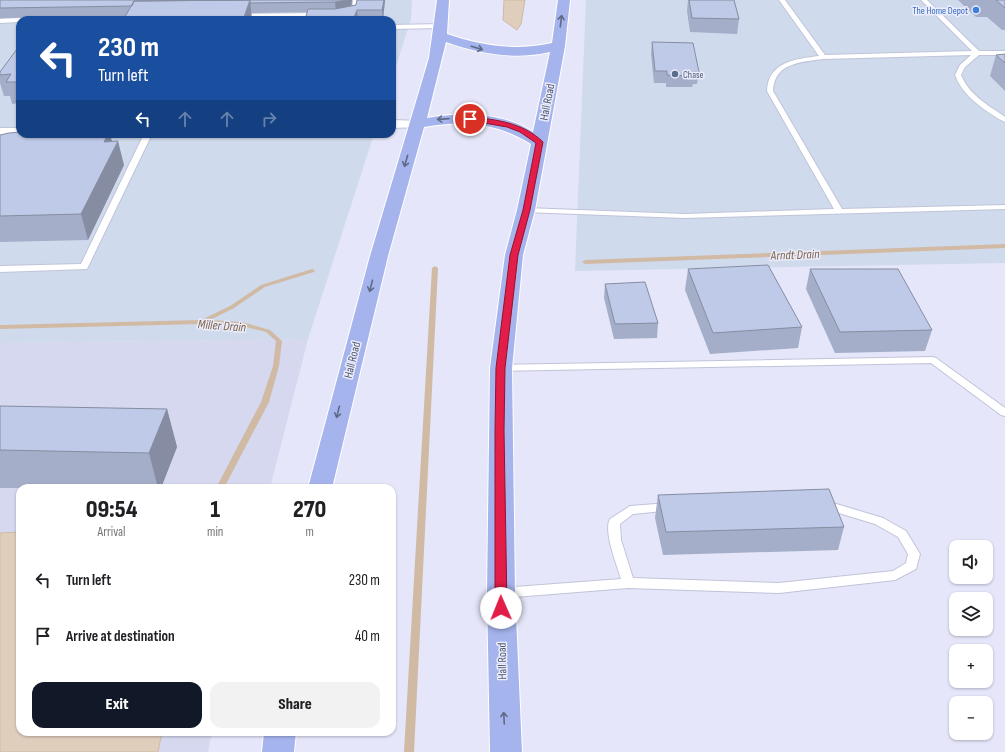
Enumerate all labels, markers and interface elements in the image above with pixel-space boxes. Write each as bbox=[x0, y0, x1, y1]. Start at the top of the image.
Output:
place label: The Home Depot bbox=[913, 5, 968, 17]
marker: The Home Depot bbox=[971, 5, 981, 15]
one-way arrow bbox=[557, 15, 565, 28]
text: 230 m bbox=[98, 31, 159, 64]
icon: left bbox=[32, 32, 84, 84]
one-way arrow bbox=[471, 45, 484, 52]
text: Turn left bbox=[98, 65, 149, 86]
marker: Chase bbox=[670, 69, 680, 79]
place label: Chase bbox=[683, 69, 704, 81]
street label: Hall Road bbox=[537, 82, 558, 122]
pin bbox=[453, 102, 487, 136]
icon: left bbox=[132, 108, 154, 130]
icon: ahead bbox=[174, 108, 196, 130]
icon: ahead bbox=[216, 108, 238, 130]
icon: right bbox=[258, 108, 280, 130]
icon: arrive bbox=[459, 108, 481, 130]
one-way arrow bbox=[437, 116, 450, 123]
one-way arrow bbox=[402, 154, 409, 167]
water label: Arndt Drain bbox=[769, 246, 820, 264]
one-way arrow bbox=[367, 279, 374, 292]
water label: Miller Drain bbox=[197, 316, 247, 336]
street label: Hall Road bbox=[341, 340, 364, 380]
one-way arrow bbox=[334, 405, 342, 418]
text: 09:54 bbox=[86, 495, 137, 524]
text: 1 bbox=[210, 495, 220, 524]
text: 270 bbox=[293, 495, 326, 524]
text: Arrival bbox=[98, 524, 126, 540]
text: min bbox=[207, 524, 223, 540]
text: m bbox=[306, 524, 314, 540]
map controls bbox=[949, 540, 993, 740]
button: sound bbox=[949, 540, 993, 584]
icon: left bbox=[32, 569, 54, 591]
text: Turn left bbox=[66, 571, 111, 590]
text: 230 m bbox=[349, 571, 380, 590]
position arrow bbox=[480, 587, 522, 629]
button: layers bbox=[949, 592, 993, 636]
icon: arrive bbox=[32, 625, 54, 647]
text: Arrive at destination bbox=[66, 627, 175, 646]
text: 40 m bbox=[355, 627, 380, 646]
street label: Hall Road bbox=[495, 642, 510, 680]
button: + bbox=[949, 644, 993, 688]
button: Exit bbox=[32, 682, 202, 728]
button: Share bbox=[210, 682, 380, 728]
button: − bbox=[949, 696, 993, 740]
one-way arrow bbox=[500, 712, 508, 725]

